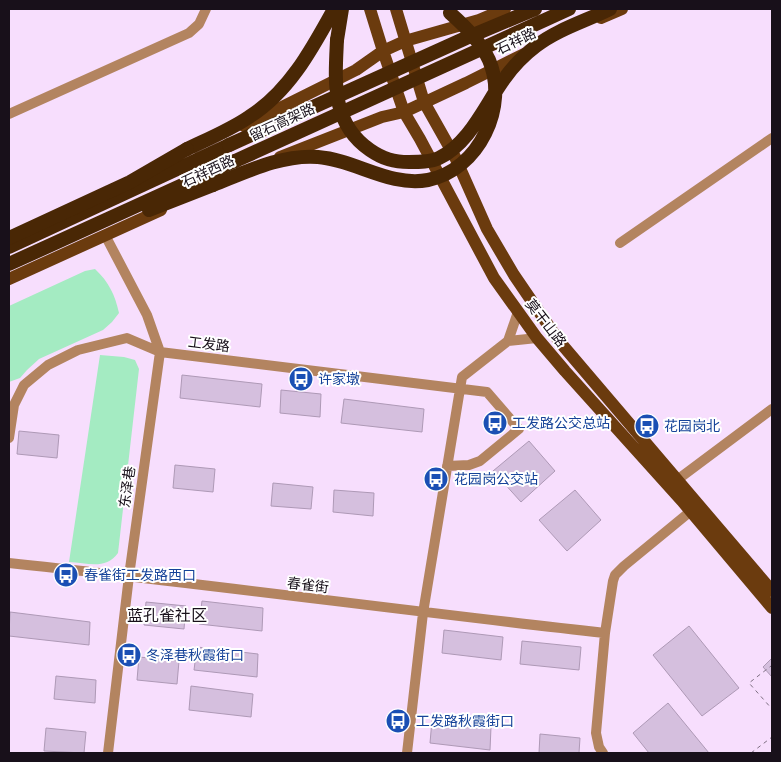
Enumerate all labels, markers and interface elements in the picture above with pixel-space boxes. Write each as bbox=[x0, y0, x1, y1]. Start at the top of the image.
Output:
street label: 石祥路 bbox=[493, 24, 539, 58]
street label: 留石高架路 bbox=[246, 99, 318, 145]
street label: 石祥西路 bbox=[179, 151, 237, 191]
street label: 莫干山路 bbox=[522, 295, 570, 351]
street label: 工发路 bbox=[187, 333, 231, 355]
bus stop icon: 许家墩 bbox=[288, 366, 314, 392]
place label: 许家墩 bbox=[318, 370, 360, 388]
bus stop icon: 工发路公交总站 bbox=[482, 410, 508, 436]
bus stop icon: 花园岗北 bbox=[634, 413, 660, 439]
place label: 工发路公交总站 bbox=[512, 414, 610, 432]
place label: 花园岗北 bbox=[664, 417, 720, 435]
street label: 东泽巷 bbox=[115, 465, 139, 509]
bus stop icon: 花园岗公交站 bbox=[423, 466, 449, 492]
place label: 花园岗公交站 bbox=[454, 470, 538, 488]
bus stop icon: 春雀街工发路西口 bbox=[53, 562, 79, 588]
place label: 春雀街工发路西口 bbox=[84, 566, 196, 584]
street label: 春雀街 bbox=[286, 574, 330, 596]
district label: 蓝孔雀社区 bbox=[127, 606, 207, 625]
bus stop icon: 冬泽巷秋霞街口 bbox=[116, 642, 142, 668]
place label: 冬泽巷秋霞街口 bbox=[146, 646, 244, 664]
bus stop icon: 工发路秋霞街口 bbox=[385, 708, 411, 734]
place label: 工发路秋霞街口 bbox=[416, 712, 514, 730]

